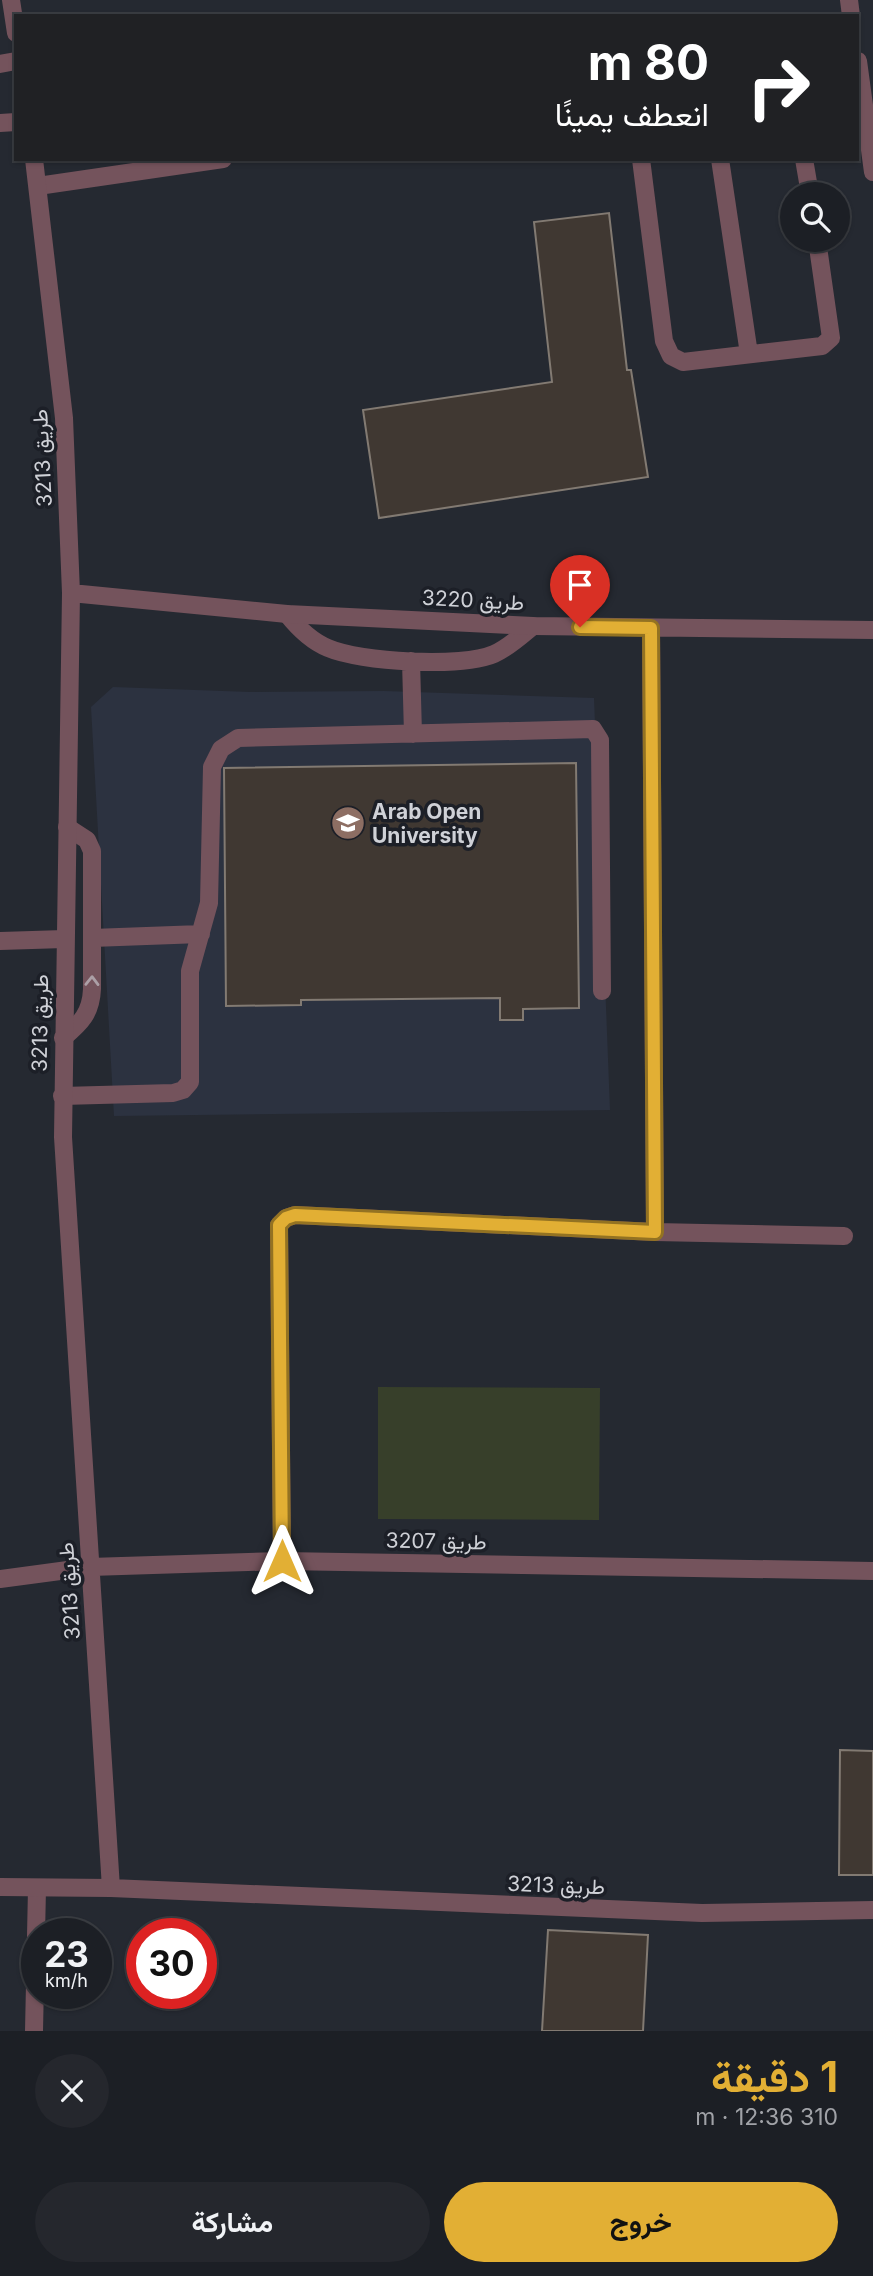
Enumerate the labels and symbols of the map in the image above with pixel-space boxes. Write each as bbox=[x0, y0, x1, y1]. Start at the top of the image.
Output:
street label: طريق 3213 bbox=[27, 408, 58, 507]
pin bbox=[550, 555, 610, 627]
street label: طريق 3220 bbox=[421, 585, 525, 616]
place label: Arab Open University bbox=[372, 799, 481, 848]
school or university icon: Arab Open University bbox=[329, 804, 367, 842]
street label: طريق 3213 bbox=[27, 974, 54, 1072]
one-way arrow bbox=[84, 975, 100, 986]
position arrow bbox=[245, 1524, 319, 1598]
street label: طريق 3207 bbox=[385, 1528, 487, 1555]
street label: طريق 3213 bbox=[53, 1541, 86, 1641]
street label: طريق 3213 bbox=[507, 1871, 605, 1900]
speed limit sign: 30 bbox=[126, 1918, 217, 2009]

